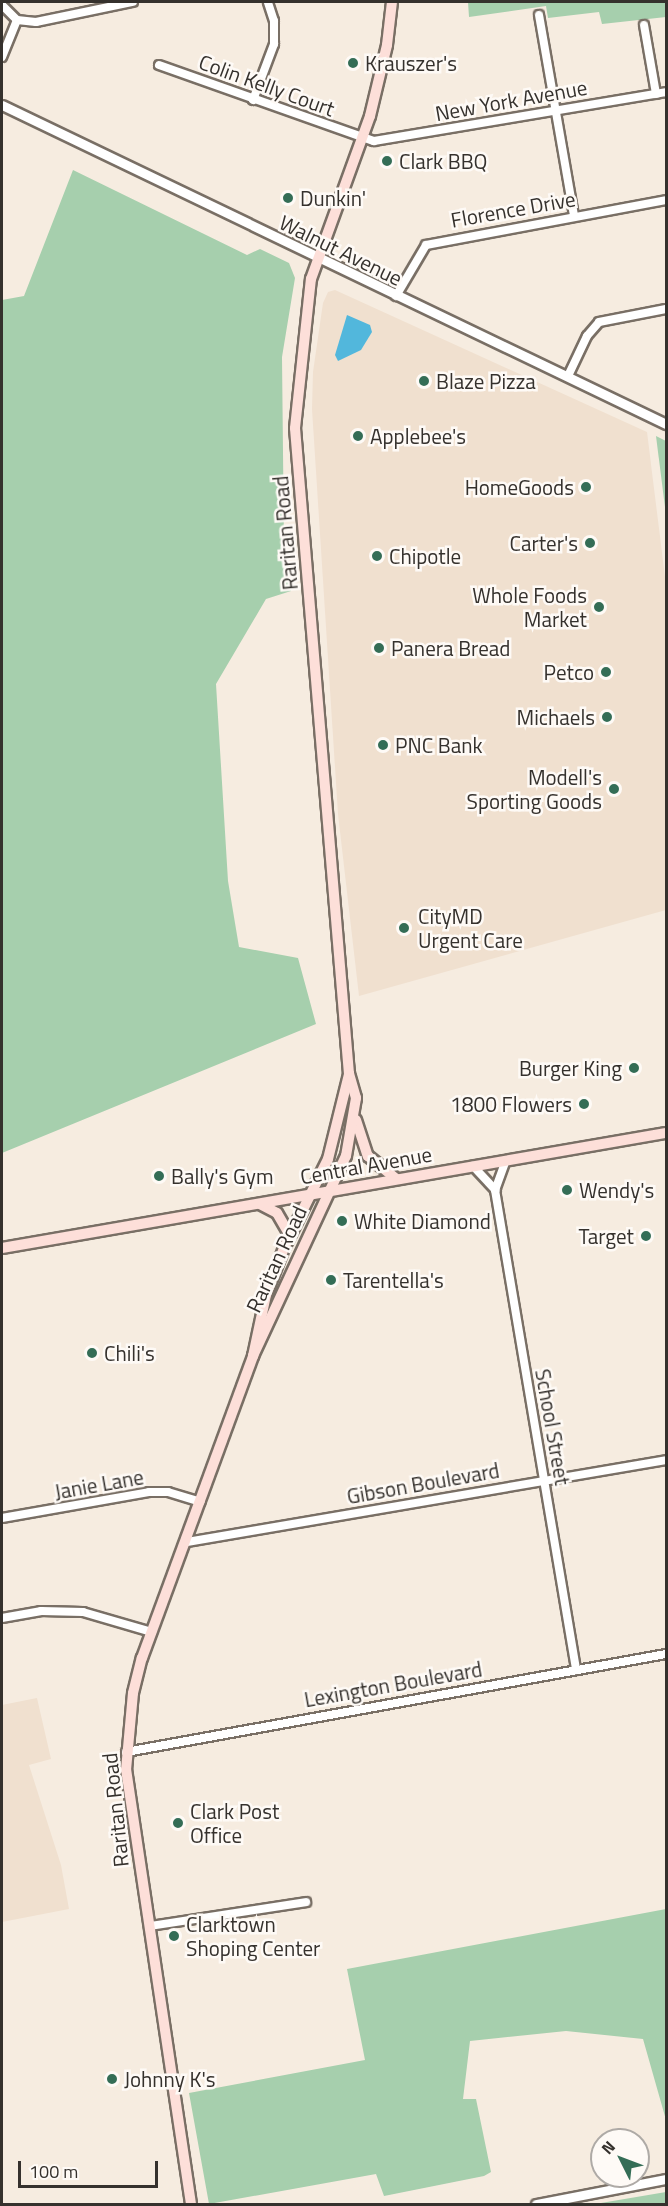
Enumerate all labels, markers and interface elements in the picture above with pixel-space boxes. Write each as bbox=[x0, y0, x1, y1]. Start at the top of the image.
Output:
street label: Colin Kelly Court bbox=[196, 49, 338, 121]
place label: Krauszer's bbox=[365, 50, 457, 76]
marker: Krauszer's bbox=[346, 56, 360, 70]
street label: New York Avenue bbox=[433, 74, 589, 126]
place label: Clark BBQ bbox=[399, 148, 487, 174]
marker: Clark BBQ bbox=[380, 154, 394, 168]
place label: Dunkin' bbox=[300, 185, 366, 211]
street label: Florence Drive bbox=[449, 186, 577, 232]
marker: Dunkin' bbox=[281, 191, 295, 205]
street label: Walnut Avenue bbox=[275, 209, 407, 291]
place label: Blaze Pizza bbox=[436, 368, 536, 394]
marker: Blaze Pizza bbox=[417, 374, 431, 388]
place label: Applebee's bbox=[370, 423, 466, 449]
marker: Applebee's bbox=[351, 429, 365, 443]
place label: HomeGoods bbox=[465, 474, 574, 500]
street label: Raritan Road bbox=[267, 475, 303, 591]
marker: HomeGoods bbox=[579, 480, 593, 494]
place label: Carter's bbox=[510, 530, 578, 556]
marker: Carter's bbox=[583, 536, 597, 550]
place label: Chipotle bbox=[389, 543, 461, 569]
marker: Chipotle bbox=[370, 549, 384, 563]
place label: Whole Foods Market bbox=[472, 582, 587, 632]
marker: Whole Foods Market bbox=[592, 600, 606, 614]
place label: Panera Bread bbox=[391, 635, 510, 661]
marker: Panera Bread bbox=[372, 641, 386, 655]
place label: Petco bbox=[544, 659, 594, 685]
marker: Petco bbox=[599, 665, 613, 679]
place label: Michaels bbox=[517, 704, 595, 730]
marker: Michaels bbox=[600, 710, 614, 724]
place label: PNC Bank bbox=[395, 732, 482, 758]
marker: PNC Bank bbox=[376, 738, 390, 752]
place label: Modell's Sporting Goods bbox=[467, 764, 602, 814]
marker: Modell's Sporting Goods bbox=[607, 782, 621, 796]
place label: CityMD Urgent Care bbox=[418, 903, 523, 953]
marker: CityMD Urgent Care bbox=[395, 919, 413, 937]
place label: Burger King bbox=[519, 1055, 622, 1081]
marker: Burger King bbox=[627, 1061, 641, 1075]
place label: 1800 Flowers bbox=[450, 1091, 572, 1117]
marker: 1800 Flowers bbox=[577, 1097, 591, 1111]
street label: Central Avenue bbox=[298, 1141, 434, 1189]
place label: Bally's Gym bbox=[171, 1163, 273, 1189]
marker: Bally's Gym bbox=[152, 1169, 166, 1183]
place label: Wendy's bbox=[579, 1177, 654, 1203]
marker: Wendy's bbox=[560, 1183, 574, 1197]
street label: Raritan Road bbox=[240, 1202, 312, 1316]
place label: White Diamond bbox=[354, 1208, 491, 1234]
marker: White Diamond bbox=[335, 1214, 349, 1228]
place label: Target bbox=[578, 1223, 634, 1249]
marker: Target bbox=[639, 1229, 653, 1243]
place label: Tarentella's bbox=[343, 1267, 444, 1293]
marker: Tarentella's bbox=[324, 1273, 338, 1287]
place label: Chili's bbox=[104, 1340, 155, 1366]
marker: Chili's bbox=[85, 1346, 99, 1360]
street label: School Street bbox=[530, 1367, 576, 1487]
street label: Gibson Boulevard bbox=[345, 1457, 501, 1509]
street label: Janie Lane bbox=[52, 1464, 146, 1504]
street label: Lexington Boulevard bbox=[302, 1656, 484, 1712]
street label: Raritan Road bbox=[96, 1752, 134, 1868]
place label: Clark Post Office bbox=[190, 1798, 279, 1848]
marker: Clark Post Office bbox=[171, 1816, 185, 1830]
place label: Clarktown Shoping Center bbox=[186, 1911, 320, 1961]
marker: Clarktown Shoping Center bbox=[167, 1929, 181, 1943]
place label: Johnny K's bbox=[124, 2066, 215, 2092]
marker: Johnny K's bbox=[105, 2072, 119, 2086]
north arrow bbox=[590, 2128, 650, 2188]
text: N bbox=[595, 2135, 621, 2159]
scale bar bbox=[21, 2149, 160, 2187]
text: 100 m bbox=[29, 2158, 78, 2185]

